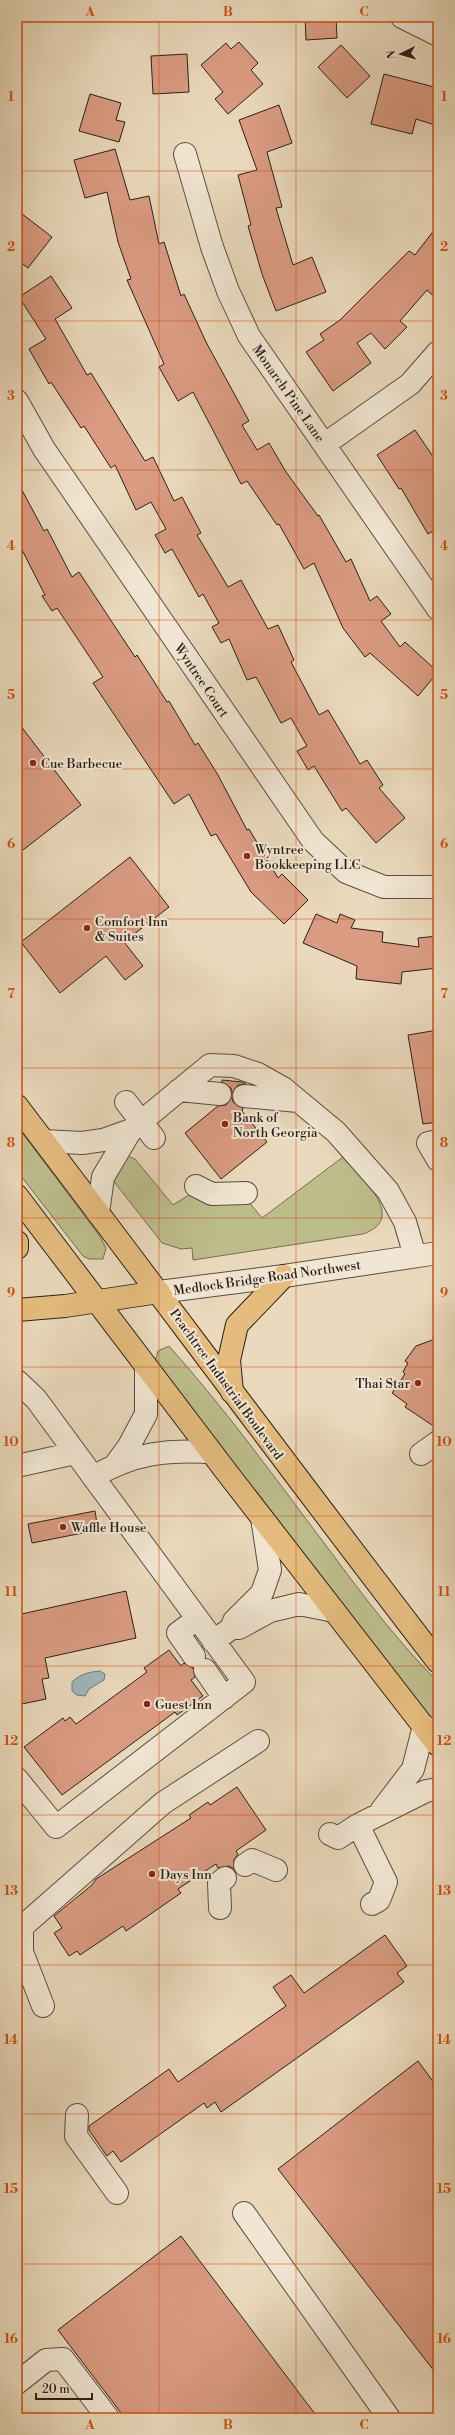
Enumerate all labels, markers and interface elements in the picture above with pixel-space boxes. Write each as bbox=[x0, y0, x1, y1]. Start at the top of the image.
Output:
text: A bbox=[84, 4, 95, 20]
text: B bbox=[223, 4, 233, 20]
text: C bbox=[359, 4, 369, 20]
north arrow bbox=[381, 34, 421, 74]
text: N bbox=[385, 50, 399, 60]
text: 1 bbox=[8, 89, 15, 105]
text: 1 bbox=[441, 89, 448, 105]
text: 2 bbox=[7, 239, 15, 255]
text: 2 bbox=[440, 239, 448, 255]
street label: Monarch Pine Lane bbox=[249, 342, 328, 446]
text: 3 bbox=[7, 388, 15, 404]
text: 3 bbox=[440, 388, 448, 404]
text: 4 bbox=[7, 538, 16, 554]
text: 4 bbox=[440, 538, 449, 554]
street label: Wyntree Court bbox=[170, 640, 232, 721]
text: 5 bbox=[7, 687, 15, 703]
text: 5 bbox=[440, 687, 448, 703]
place label: Cue Barbecue bbox=[41, 756, 123, 772]
marker: Cue Barbecue bbox=[28, 758, 38, 768]
text: 6 bbox=[7, 836, 15, 852]
text: 6 bbox=[440, 836, 448, 852]
place label: Wyntree Bookkeeping LLC bbox=[254, 842, 360, 873]
marker: Wyntree Bookkeeping LLC bbox=[242, 851, 252, 861]
place label: Comfort Inn & Suites bbox=[95, 914, 168, 945]
marker: Comfort Inn & Suites bbox=[82, 923, 92, 933]
text: 7 bbox=[7, 986, 15, 1002]
text: 7 bbox=[440, 986, 448, 1002]
place label: Bank of North Georgia bbox=[232, 1110, 318, 1141]
marker: Bank of North Georgia bbox=[220, 1119, 230, 1129]
text: 8 bbox=[7, 1135, 15, 1151]
text: 8 bbox=[440, 1135, 448, 1151]
street label: Medlock Bridge Road Northwest bbox=[172, 1257, 362, 1299]
text: 9 bbox=[7, 1285, 15, 1301]
text: 9 bbox=[440, 1285, 448, 1301]
street label: Peachtree Industrial Boulevard bbox=[166, 1306, 287, 1464]
place label: Thai Star bbox=[355, 1376, 410, 1392]
marker: Thai Star bbox=[413, 1378, 423, 1388]
text: 10 bbox=[3, 1434, 19, 1450]
text: 10 bbox=[436, 1434, 452, 1450]
place label: Waffle House bbox=[70, 1520, 147, 1536]
marker: Waffle House bbox=[58, 1522, 68, 1532]
text: 11 bbox=[5, 1584, 18, 1600]
text: 11 bbox=[438, 1584, 451, 1600]
place label: Guest Inn bbox=[155, 1697, 212, 1713]
marker: Guest Inn bbox=[142, 1699, 152, 1709]
text: 12 bbox=[4, 1733, 18, 1749]
text: 12 bbox=[437, 1733, 451, 1749]
place label: Days Inn bbox=[160, 1867, 212, 1883]
marker: Days Inn bbox=[147, 1869, 157, 1879]
text: 13 bbox=[4, 1883, 18, 1899]
text: 13 bbox=[437, 1883, 451, 1899]
text: 14 bbox=[4, 2032, 18, 2048]
text: 14 bbox=[437, 2032, 451, 2048]
text: 15 bbox=[4, 2181, 18, 2197]
text: 15 bbox=[437, 2181, 451, 2197]
text: 16 bbox=[4, 2331, 18, 2347]
text: 16 bbox=[437, 2331, 451, 2347]
scale bar bbox=[36, 2375, 92, 2401]
text: 20 m bbox=[42, 2382, 70, 2397]
text: A bbox=[84, 2417, 95, 2433]
text: B bbox=[223, 2417, 233, 2433]
text: C bbox=[359, 2417, 369, 2433]

